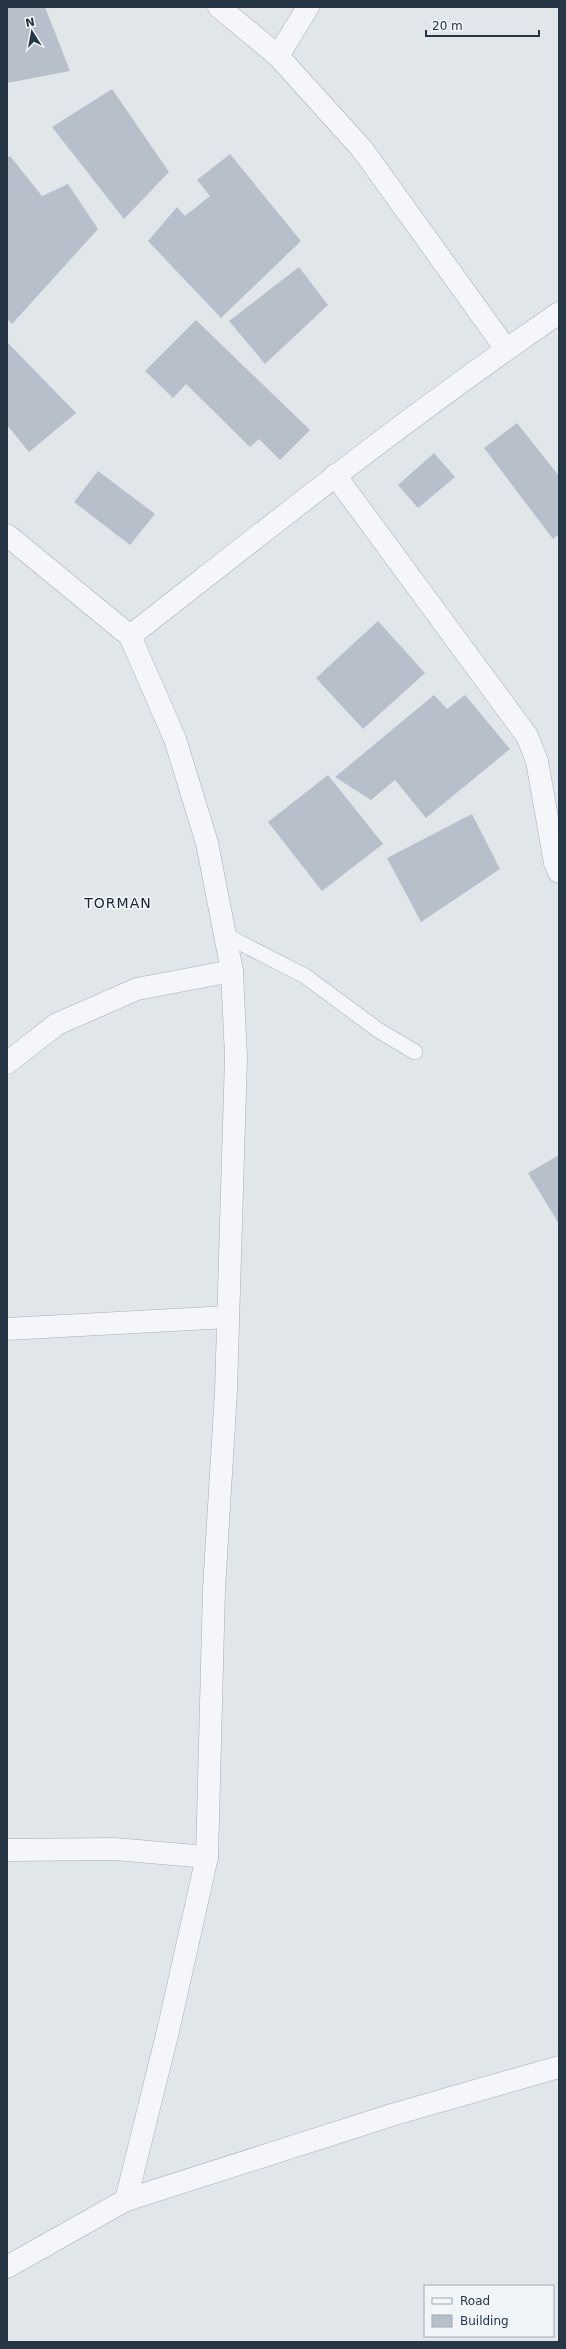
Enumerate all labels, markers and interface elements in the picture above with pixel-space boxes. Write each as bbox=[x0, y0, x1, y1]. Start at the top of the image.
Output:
north arrow bbox=[12, 12, 52, 52]
scale bar bbox=[426, 12, 539, 38]
text: N bbox=[24, 15, 36, 30]
text: 20 m bbox=[432, 19, 463, 33]
district label: TORMAN bbox=[83, 895, 152, 911]
legend bbox=[424, 2285, 554, 2337]
text: Road bbox=[460, 2294, 490, 2308]
text: Building bbox=[460, 2314, 509, 2328]

